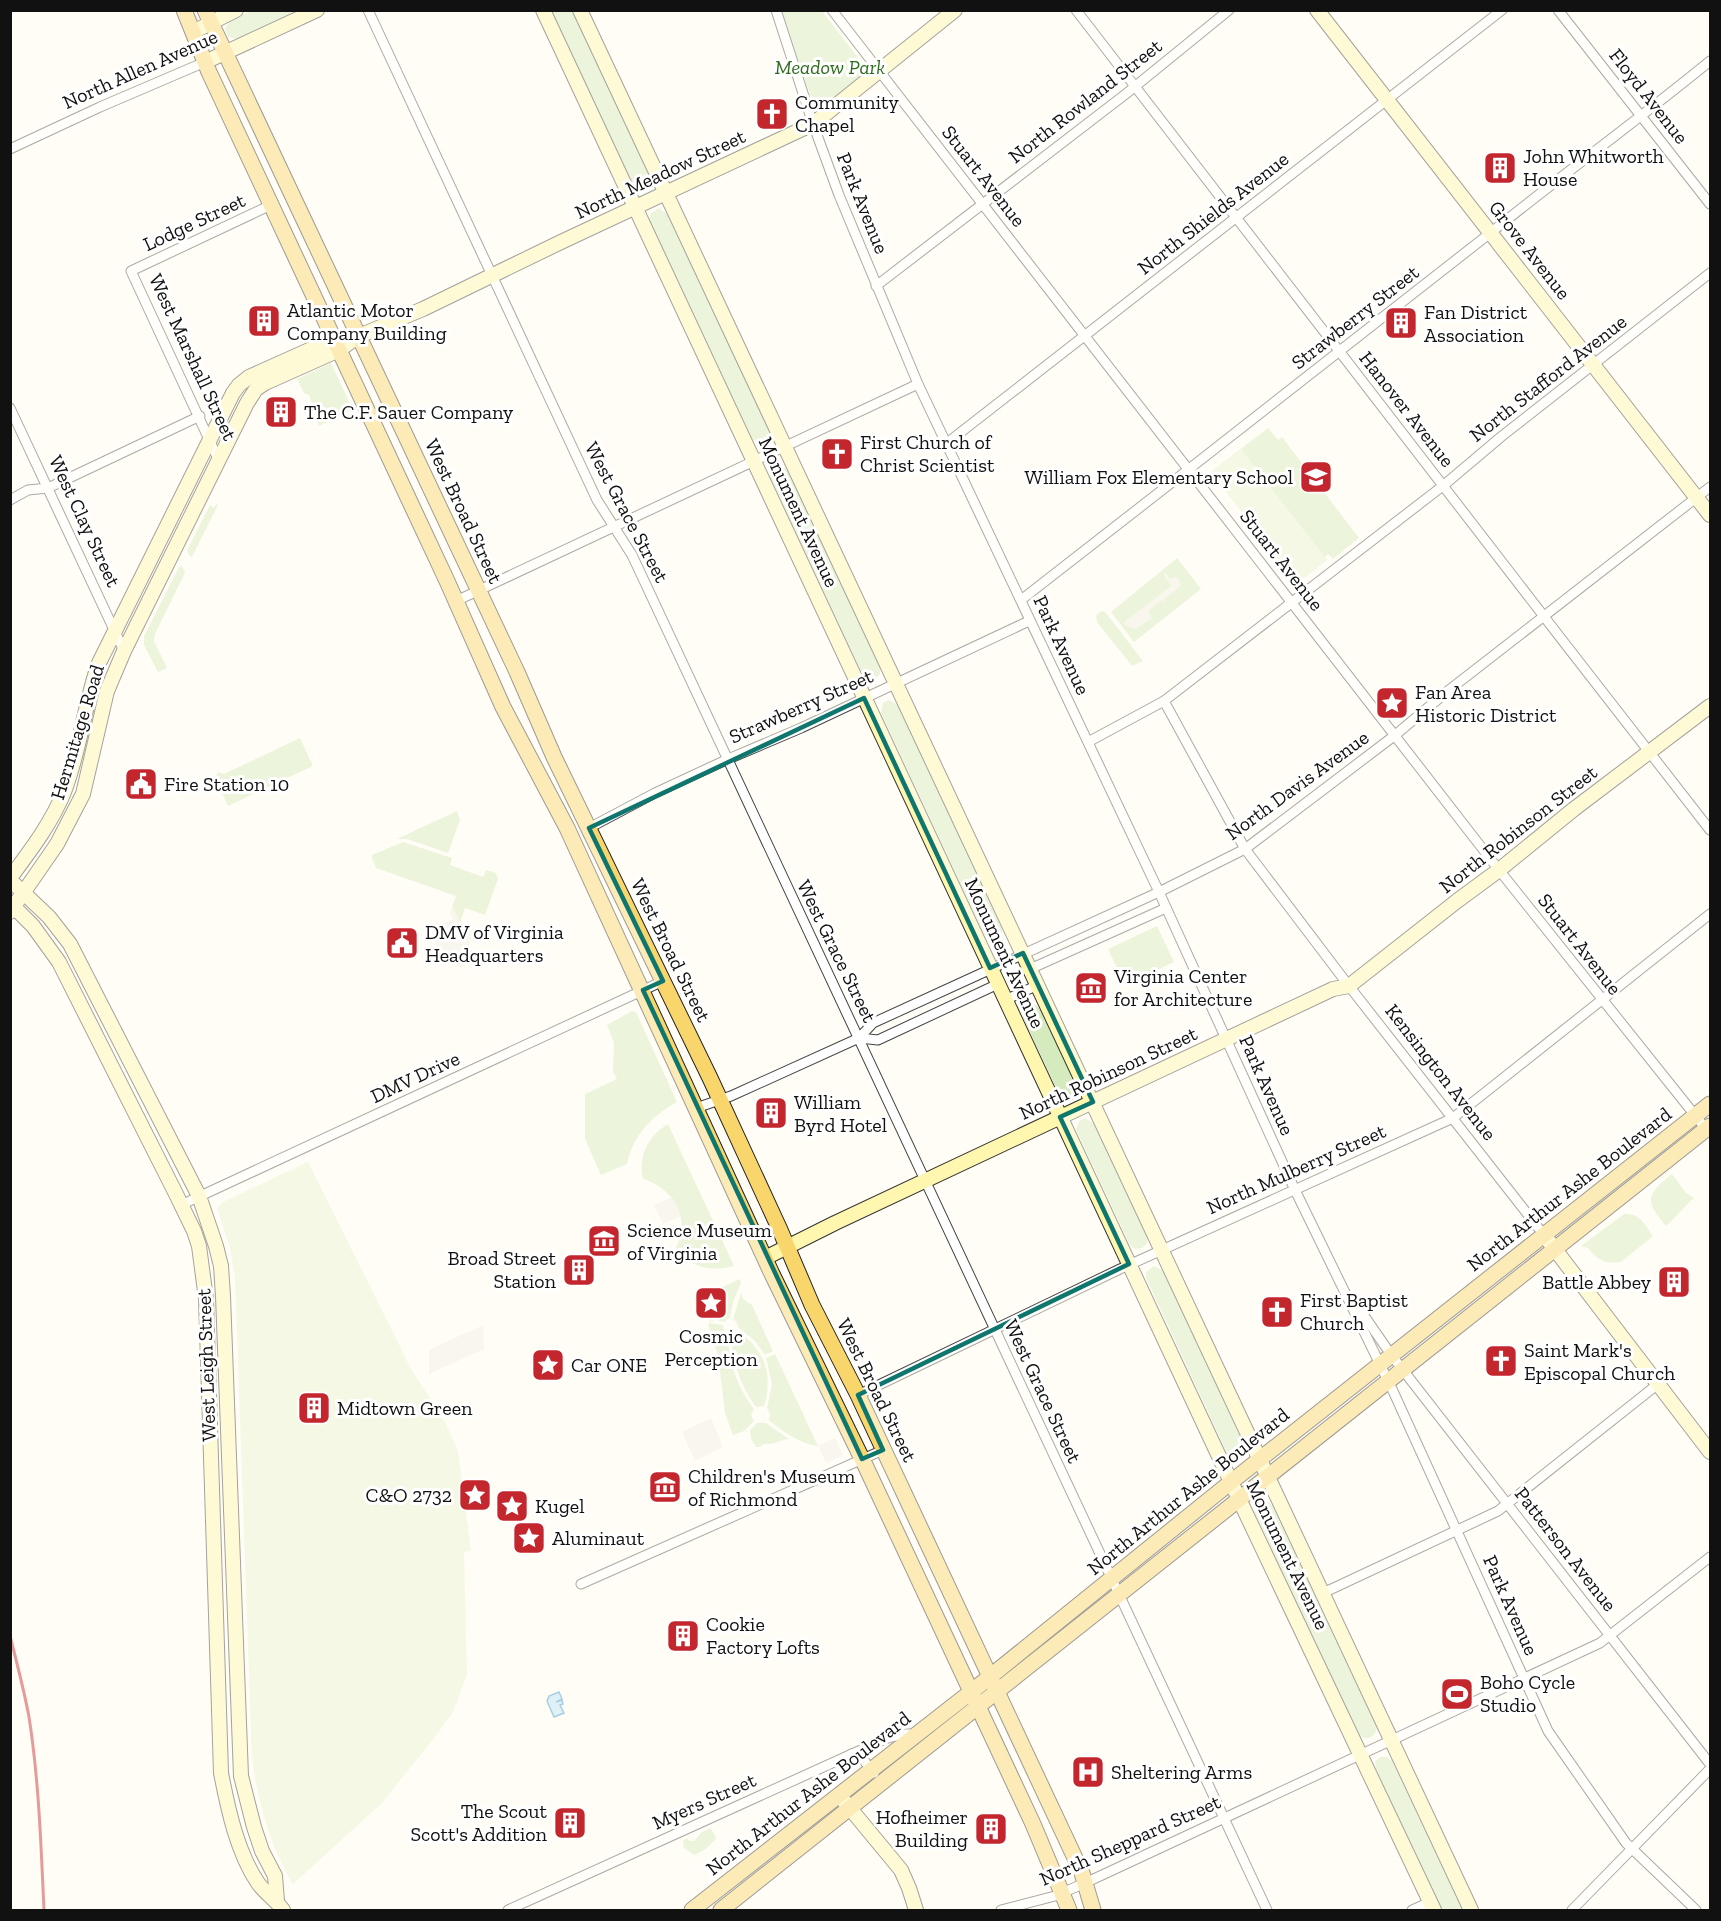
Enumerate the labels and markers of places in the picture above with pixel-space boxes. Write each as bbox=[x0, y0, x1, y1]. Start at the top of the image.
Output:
place label: Community Chapel bbox=[795, 90, 899, 137]
church icon: Community Chapel bbox=[754, 96, 790, 132]
place label: John Whitworth House bbox=[1523, 144, 1664, 191]
building icon: John Whitworth House bbox=[1482, 150, 1518, 186]
place label: Atlantic Motor Company Building bbox=[287, 298, 447, 345]
place label: Fan District Association bbox=[1424, 300, 1528, 347]
building icon: Atlantic Motor Company Building bbox=[246, 303, 282, 339]
building icon: Fan District Association bbox=[1383, 305, 1419, 341]
building icon: The C.F. Sauer Company bbox=[263, 394, 299, 430]
place label: The C.F. Sauer Company bbox=[304, 400, 514, 424]
place label: First Church of Christ Scientist bbox=[860, 430, 995, 477]
church icon: First Church of Christ Scientist bbox=[819, 436, 855, 472]
school or university icon: William Fox Elementary School bbox=[1298, 459, 1334, 495]
place label: William Fox Elementary School bbox=[1025, 465, 1293, 489]
place label: Fan Area Historic District bbox=[1415, 680, 1557, 727]
place icon: Fan Area Historic District bbox=[1374, 685, 1410, 721]
public building icon: Fire Station 10 bbox=[123, 766, 159, 802]
place label: Fire Station 10 bbox=[164, 772, 289, 796]
place label: DMV of Virginia Headquarters bbox=[425, 920, 564, 967]
public building icon: DMV of Virginia Headquarters bbox=[384, 925, 420, 961]
place label: Virginia Center for Architecture bbox=[1113, 964, 1252, 1011]
museum icon: Virginia Center for Architecture bbox=[1073, 970, 1109, 1006]
place label: William Byrd Hotel bbox=[794, 1090, 887, 1137]
building icon: William Byrd Hotel bbox=[753, 1095, 789, 1131]
place label: Science Museum of Virginia bbox=[627, 1218, 772, 1265]
museum icon: Science Museum of Virginia bbox=[586, 1223, 622, 1259]
place label: Broad Street Station bbox=[447, 1246, 557, 1293]
building icon: Broad Street Station bbox=[561, 1252, 597, 1288]
building icon: Battle Abbey bbox=[1656, 1264, 1692, 1300]
place label: Battle Abbey bbox=[1542, 1270, 1652, 1294]
place icon: Cosmic Perception bbox=[693, 1285, 729, 1321]
place label: First Baptist Church bbox=[1300, 1288, 1408, 1335]
church icon: First Baptist Church bbox=[1259, 1294, 1295, 1330]
place label: Cosmic Perception bbox=[664, 1324, 758, 1371]
place label: Saint Mark's Episcopal Church bbox=[1524, 1338, 1676, 1385]
church icon: Saint Mark's Episcopal Church bbox=[1483, 1343, 1519, 1379]
place icon: Car ONE bbox=[530, 1347, 566, 1383]
place label: Car ONE bbox=[571, 1353, 647, 1377]
building icon: Midtown Green bbox=[296, 1390, 332, 1426]
place label: Midtown Green bbox=[337, 1396, 473, 1420]
place label: Children's Museum of Richmond bbox=[688, 1464, 856, 1511]
museum icon: Children's Museum of Richmond bbox=[647, 1469, 683, 1505]
place icon: C&O 2732 bbox=[457, 1477, 493, 1513]
place label: C&O 2732 bbox=[366, 1483, 452, 1507]
place icon: Kugel bbox=[494, 1488, 530, 1524]
place label: Kugel bbox=[535, 1494, 585, 1518]
place icon: Aluminaut bbox=[511, 1520, 547, 1556]
place label: Aluminaut bbox=[552, 1526, 645, 1550]
place label: Cookie Factory Lofts bbox=[706, 1612, 820, 1659]
building icon: Cookie Factory Lofts bbox=[665, 1618, 701, 1654]
place label: Boho Cycle Studio bbox=[1480, 1670, 1575, 1717]
sports icon: Boho Cycle Studio bbox=[1439, 1676, 1475, 1712]
hospital icon: Sheltering Arms bbox=[1070, 1754, 1106, 1790]
place label: Sheltering Arms bbox=[1111, 1760, 1252, 1784]
place label: The Scout Scott's Addition bbox=[410, 1799, 548, 1846]
building icon: The Scout Scott's Addition bbox=[552, 1805, 588, 1841]
place label: Hofheimer Building bbox=[876, 1805, 968, 1852]
building icon: Hofheimer Building bbox=[973, 1811, 1009, 1847]

